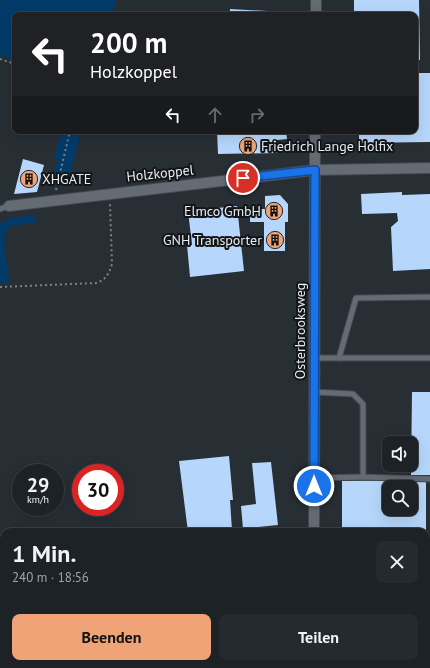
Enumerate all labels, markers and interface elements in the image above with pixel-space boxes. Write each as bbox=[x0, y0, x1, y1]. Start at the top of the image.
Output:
text: 200 m bbox=[90, 24, 167, 61]
icon: left bbox=[24, 28, 76, 80]
text: Holzkoppel bbox=[90, 60, 177, 83]
icon: left bbox=[162, 104, 184, 126]
icon: ahead bbox=[204, 104, 226, 126]
icon: right bbox=[246, 104, 268, 126]
building icon: Friedrich Lange Holfix bbox=[238, 136, 258, 156]
place label: Friedrich Lange Holfix bbox=[261, 137, 393, 155]
street label: Holzkoppel bbox=[125, 161, 195, 185]
pin bbox=[226, 161, 260, 195]
icon: arrive bbox=[232, 167, 254, 189]
building icon: XHGATE bbox=[19, 169, 39, 189]
place label: XHGATE bbox=[42, 170, 91, 188]
building icon: Elmco GmbH bbox=[264, 201, 284, 221]
place label: Elmco GmbH bbox=[184, 202, 261, 220]
building icon: GNH Transporter bbox=[265, 230, 285, 250]
place label: GNH Transporter bbox=[163, 231, 262, 249]
street label: Osterbrooksweg bbox=[291, 283, 309, 379]
map controls bbox=[382, 436, 418, 516]
button: sound bbox=[382, 436, 418, 472]
speed limit sign: 30 bbox=[72, 464, 124, 516]
position arrow bbox=[293, 465, 335, 507]
text: 29 bbox=[27, 472, 49, 498]
button: search bbox=[382, 480, 418, 516]
text: km/h bbox=[27, 493, 49, 506]
text: 1 Min. bbox=[12, 538, 76, 569]
button: close bbox=[376, 541, 418, 583]
text: 240 m · 18:56 bbox=[12, 569, 89, 586]
button: Beenden bbox=[12, 614, 211, 660]
button: Teilen bbox=[219, 614, 418, 660]

